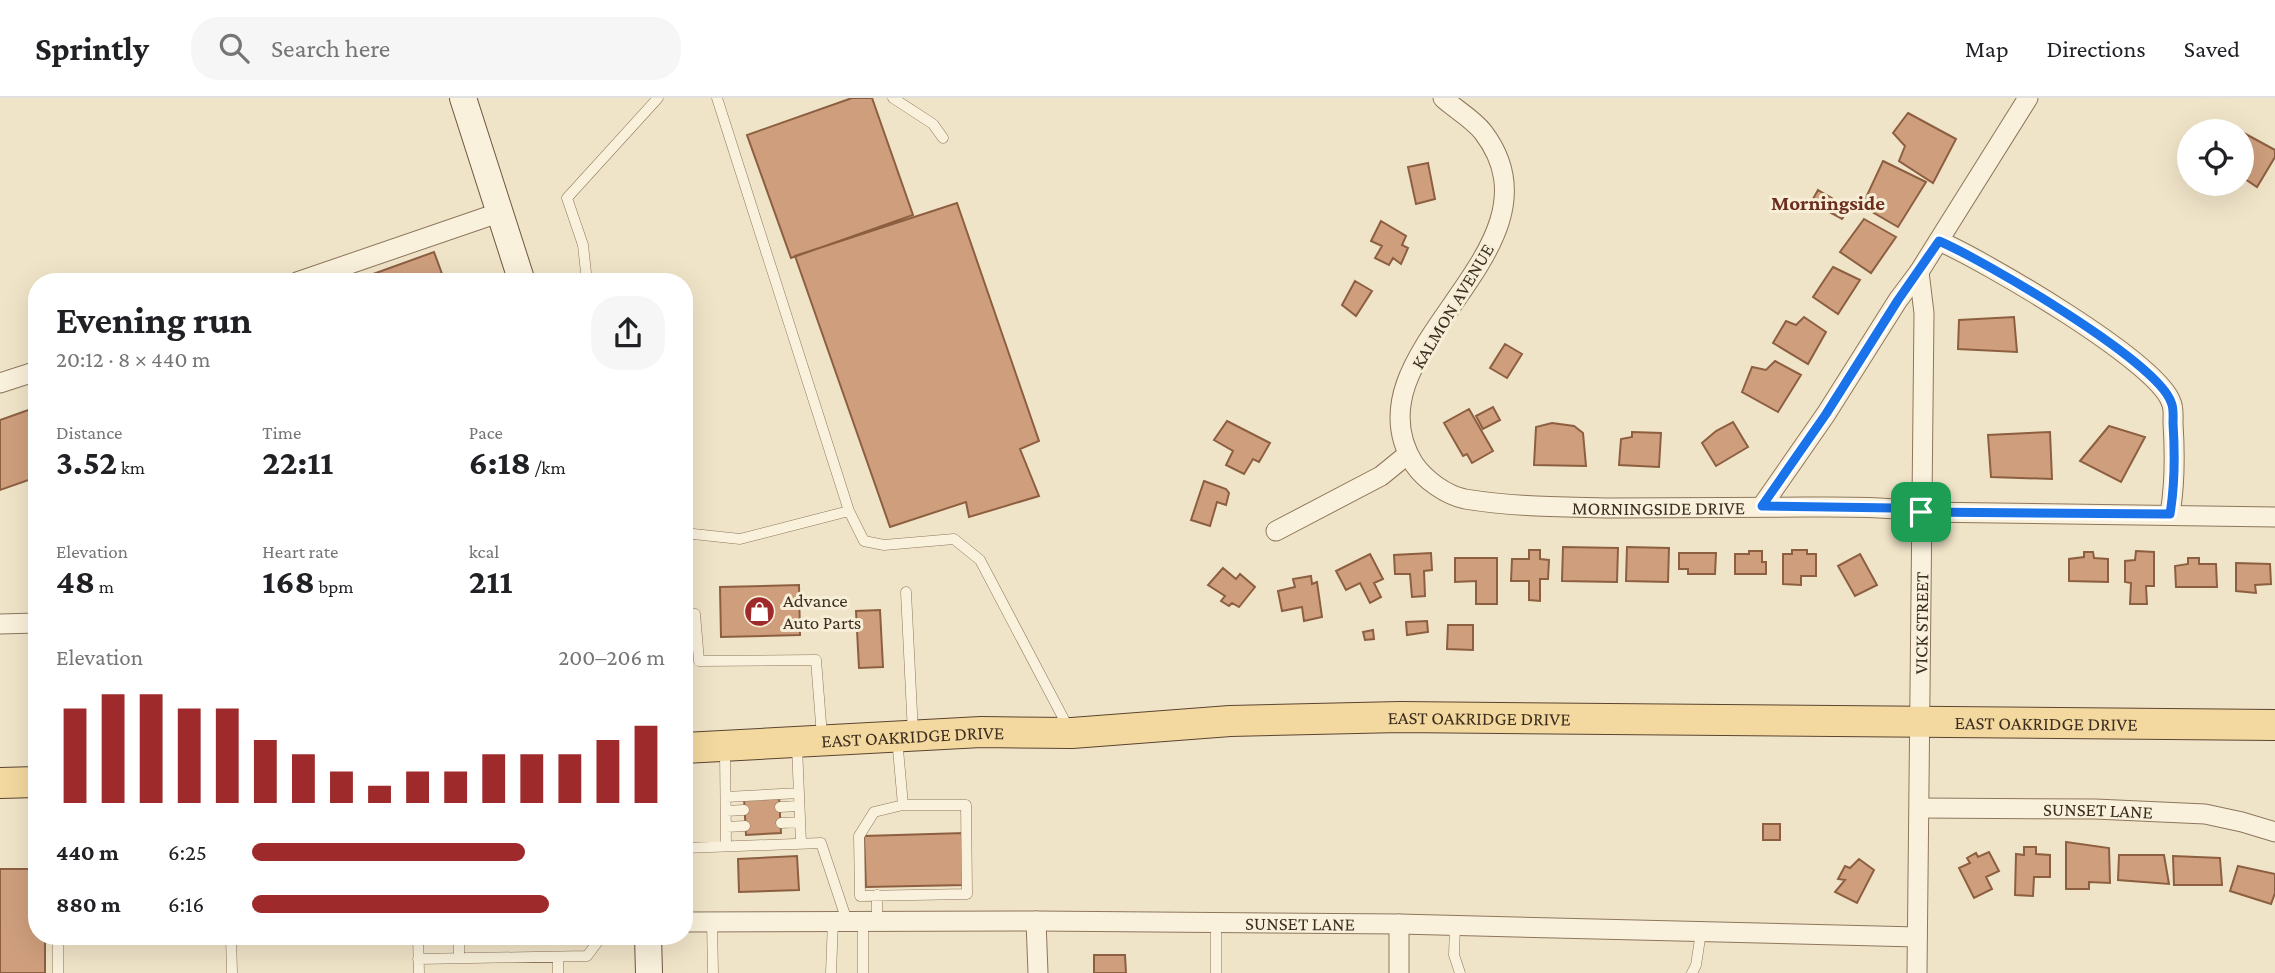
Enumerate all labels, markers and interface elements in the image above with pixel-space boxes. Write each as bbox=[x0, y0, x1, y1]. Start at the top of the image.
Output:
search box bbox=[191, 17, 681, 80]
icon: search bbox=[215, 29, 253, 67]
text: Sprintly bbox=[35, 30, 149, 67]
text: Search here bbox=[271, 34, 390, 63]
text: Map bbox=[1965, 35, 2009, 62]
text: Directions bbox=[2047, 35, 2146, 62]
text: Saved bbox=[2184, 35, 2240, 62]
map controls bbox=[2177, 119, 2254, 196]
button: locate bbox=[2177, 119, 2254, 196]
district label: Morningside bbox=[1771, 191, 1885, 215]
street label: KALMON AVENUE bbox=[1407, 240, 1498, 373]
button: share bbox=[591, 296, 665, 370]
text: Evening run bbox=[56, 299, 252, 341]
text: 20:12 · 8 × 440 m bbox=[56, 346, 210, 372]
text: Distance bbox=[56, 422, 122, 443]
text: Time bbox=[262, 422, 301, 443]
text: Pace bbox=[469, 422, 503, 443]
text: 3.52 bbox=[56, 443, 117, 482]
text: 22:11 bbox=[262, 443, 333, 482]
text: 6:18 bbox=[469, 443, 531, 482]
text: km bbox=[117, 457, 145, 478]
text: /km bbox=[531, 457, 566, 478]
pin bbox=[1891, 482, 1951, 542]
icon: arrive bbox=[1902, 493, 1940, 531]
street label: MORNINGSIDE DRIVE bbox=[1572, 497, 1745, 519]
text: Elevation bbox=[56, 541, 128, 562]
text: Heart rate bbox=[262, 541, 338, 562]
text: kcal bbox=[469, 541, 499, 562]
text: 48 bbox=[56, 562, 95, 601]
text: 168 bbox=[262, 562, 315, 601]
text: 211 bbox=[469, 562, 513, 601]
street label: VICK STREET bbox=[1910, 571, 1932, 675]
text: m bbox=[95, 576, 114, 597]
text: bpm bbox=[315, 576, 353, 597]
place label: Advance Auto Parts bbox=[783, 590, 861, 633]
shop icon: Advance Auto Parts bbox=[743, 594, 777, 628]
text: Elevation bbox=[56, 644, 143, 670]
text: 200–206 m bbox=[558, 644, 665, 670]
street label: EAST OAKRIDGE DRIVE bbox=[1387, 707, 1571, 730]
street label: EAST OAKRIDGE DRIVE bbox=[1954, 712, 2138, 735]
street label: EAST OAKRIDGE DRIVE bbox=[821, 722, 1004, 752]
street label: SUNSET LANE bbox=[2043, 799, 2153, 823]
text: 440 m bbox=[56, 839, 119, 865]
text: 6:25 bbox=[168, 839, 207, 865]
text: 880 m bbox=[56, 891, 121, 917]
text: 6:16 bbox=[168, 891, 204, 917]
street label: SUNSET LANE bbox=[1245, 913, 1355, 935]

